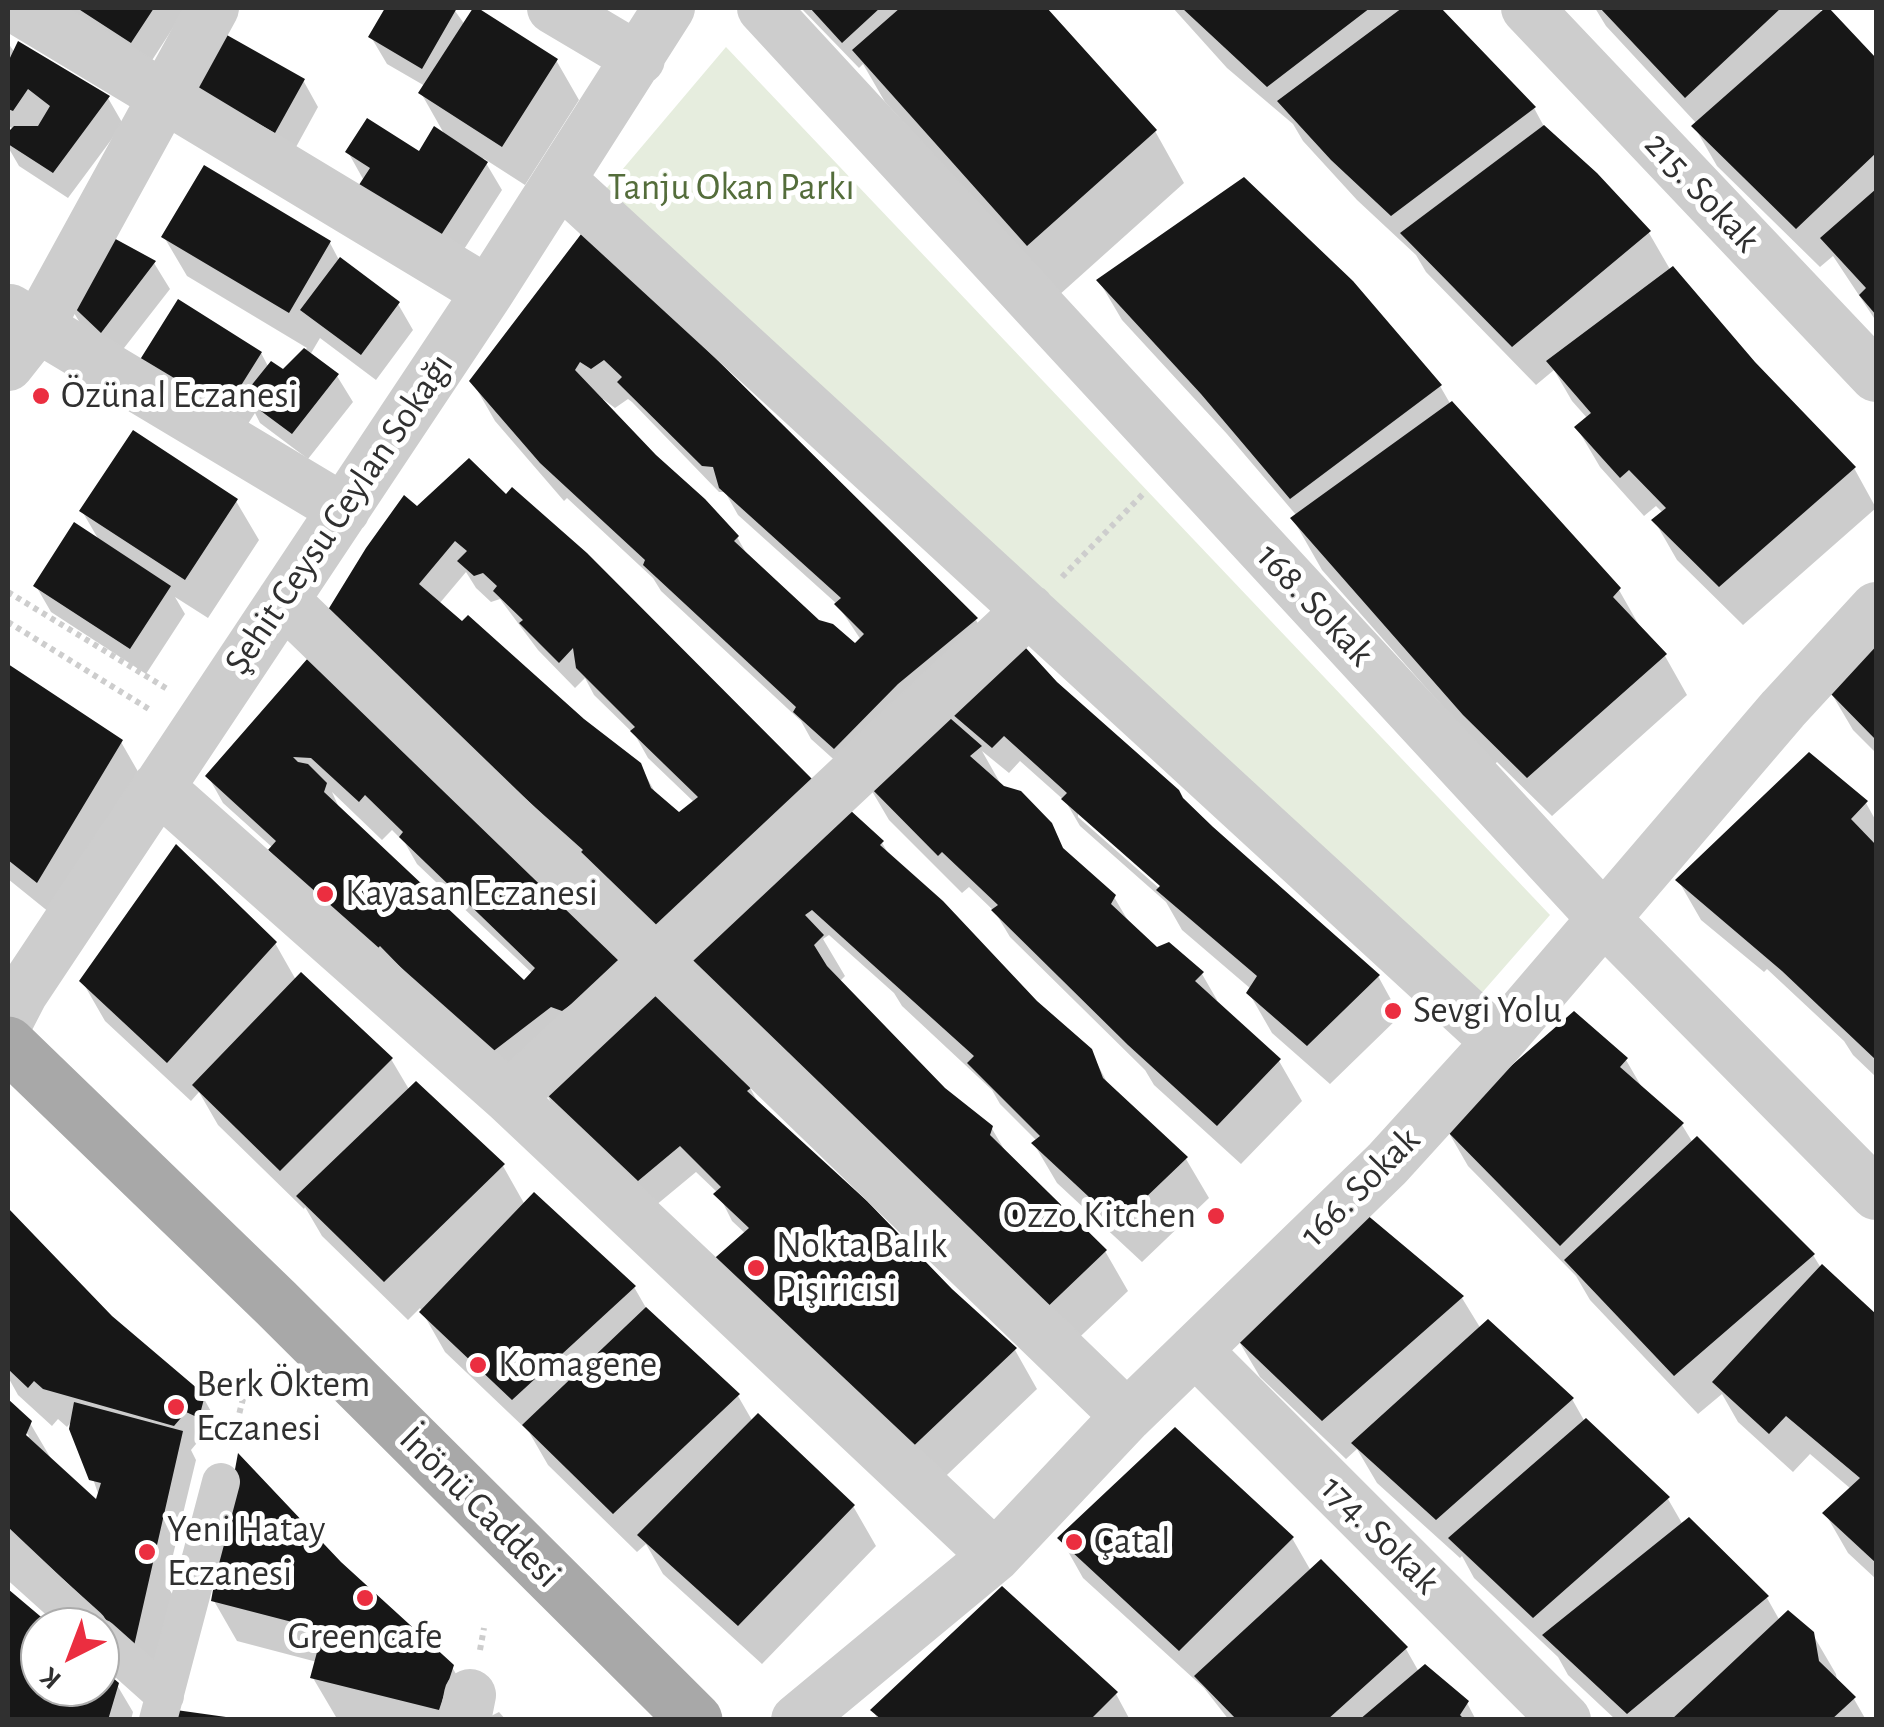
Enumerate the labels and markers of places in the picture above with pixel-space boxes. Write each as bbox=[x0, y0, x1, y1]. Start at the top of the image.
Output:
place label: Özünal Eczanesi bbox=[61, 373, 298, 419]
marker: Özünal Eczanesi bbox=[30, 385, 52, 407]
place label: Kayasan Eczanesi bbox=[345, 871, 598, 917]
marker: Kayasan Eczanesi bbox=[314, 883, 336, 905]
place label: Sevgi Yolu bbox=[1413, 988, 1562, 1034]
marker: Sevgi Yolu bbox=[1382, 1000, 1404, 1022]
place label: Ozzo Kitchen bbox=[1003, 1193, 1196, 1239]
marker: Ozzo Kitchen bbox=[1205, 1205, 1227, 1227]
place label: Nokta Balık Pişiricisi bbox=[776, 1223, 947, 1312]
marker: Nokta Balık Pişiricisi bbox=[745, 1257, 767, 1279]
place label: Komagene bbox=[498, 1342, 657, 1388]
marker: Komagene bbox=[467, 1354, 489, 1376]
place label: Berk Öktem Eczanesi bbox=[196, 1362, 370, 1452]
marker: Berk Öktem Eczanesi bbox=[165, 1396, 187, 1418]
place label: Yeni Hatay Eczanesi bbox=[167, 1507, 325, 1596]
place label: Çatal bbox=[1094, 1519, 1170, 1565]
marker: Çatal bbox=[1063, 1531, 1085, 1553]
marker: Yeni Hatay Eczanesi bbox=[136, 1541, 158, 1563]
marker: Green cafe bbox=[354, 1587, 376, 1609]
place label: Green cafe bbox=[288, 1614, 442, 1660]

